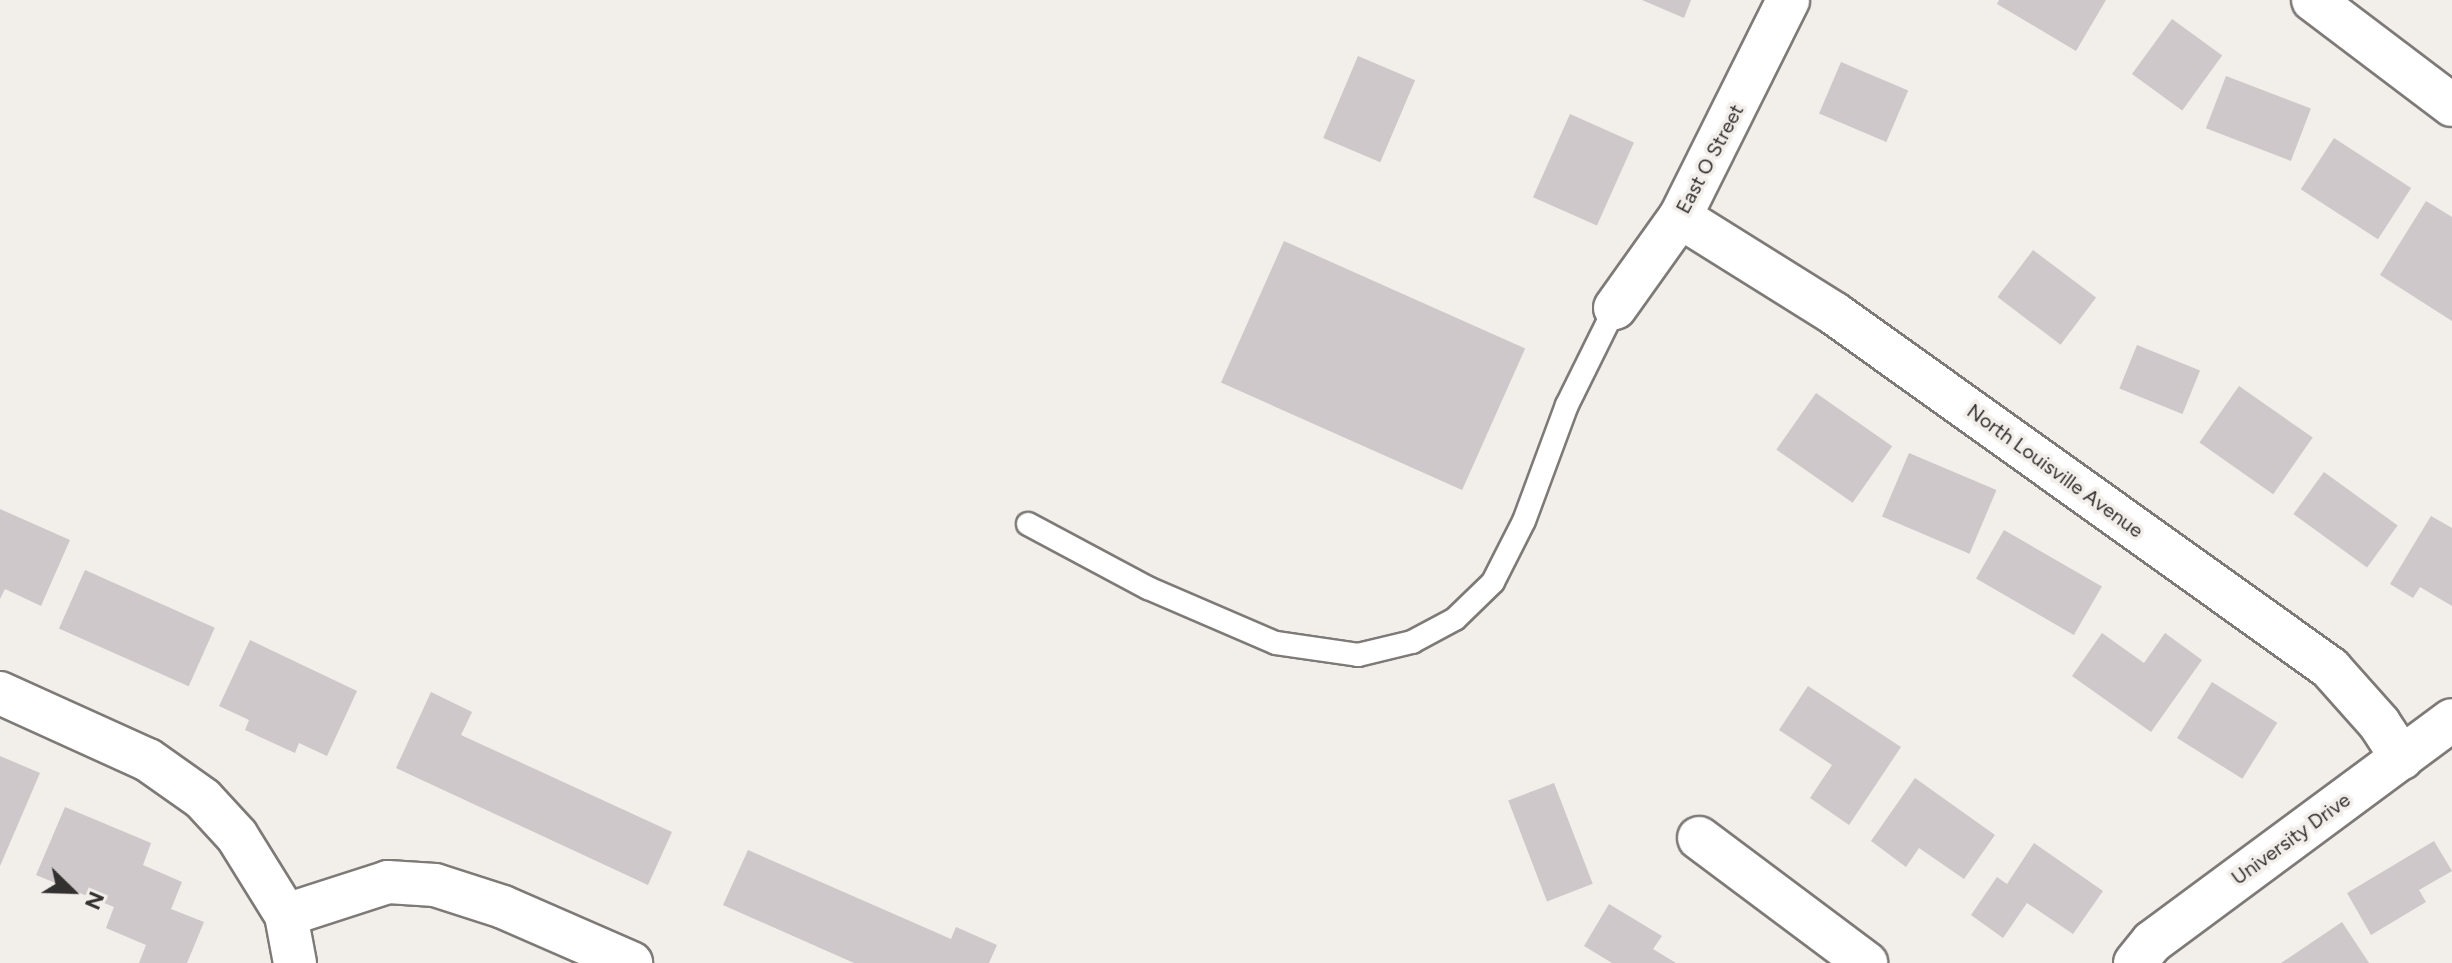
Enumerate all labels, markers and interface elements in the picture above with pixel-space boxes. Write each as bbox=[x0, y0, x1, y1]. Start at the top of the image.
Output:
street label: East O Street bbox=[1671, 100, 1749, 218]
street label: North Louisville Avenue bbox=[1962, 399, 2148, 543]
street label: University Drive bbox=[2227, 788, 2355, 890]
north arrow bbox=[32, 851, 112, 931]
text: N bbox=[79, 887, 110, 914]

